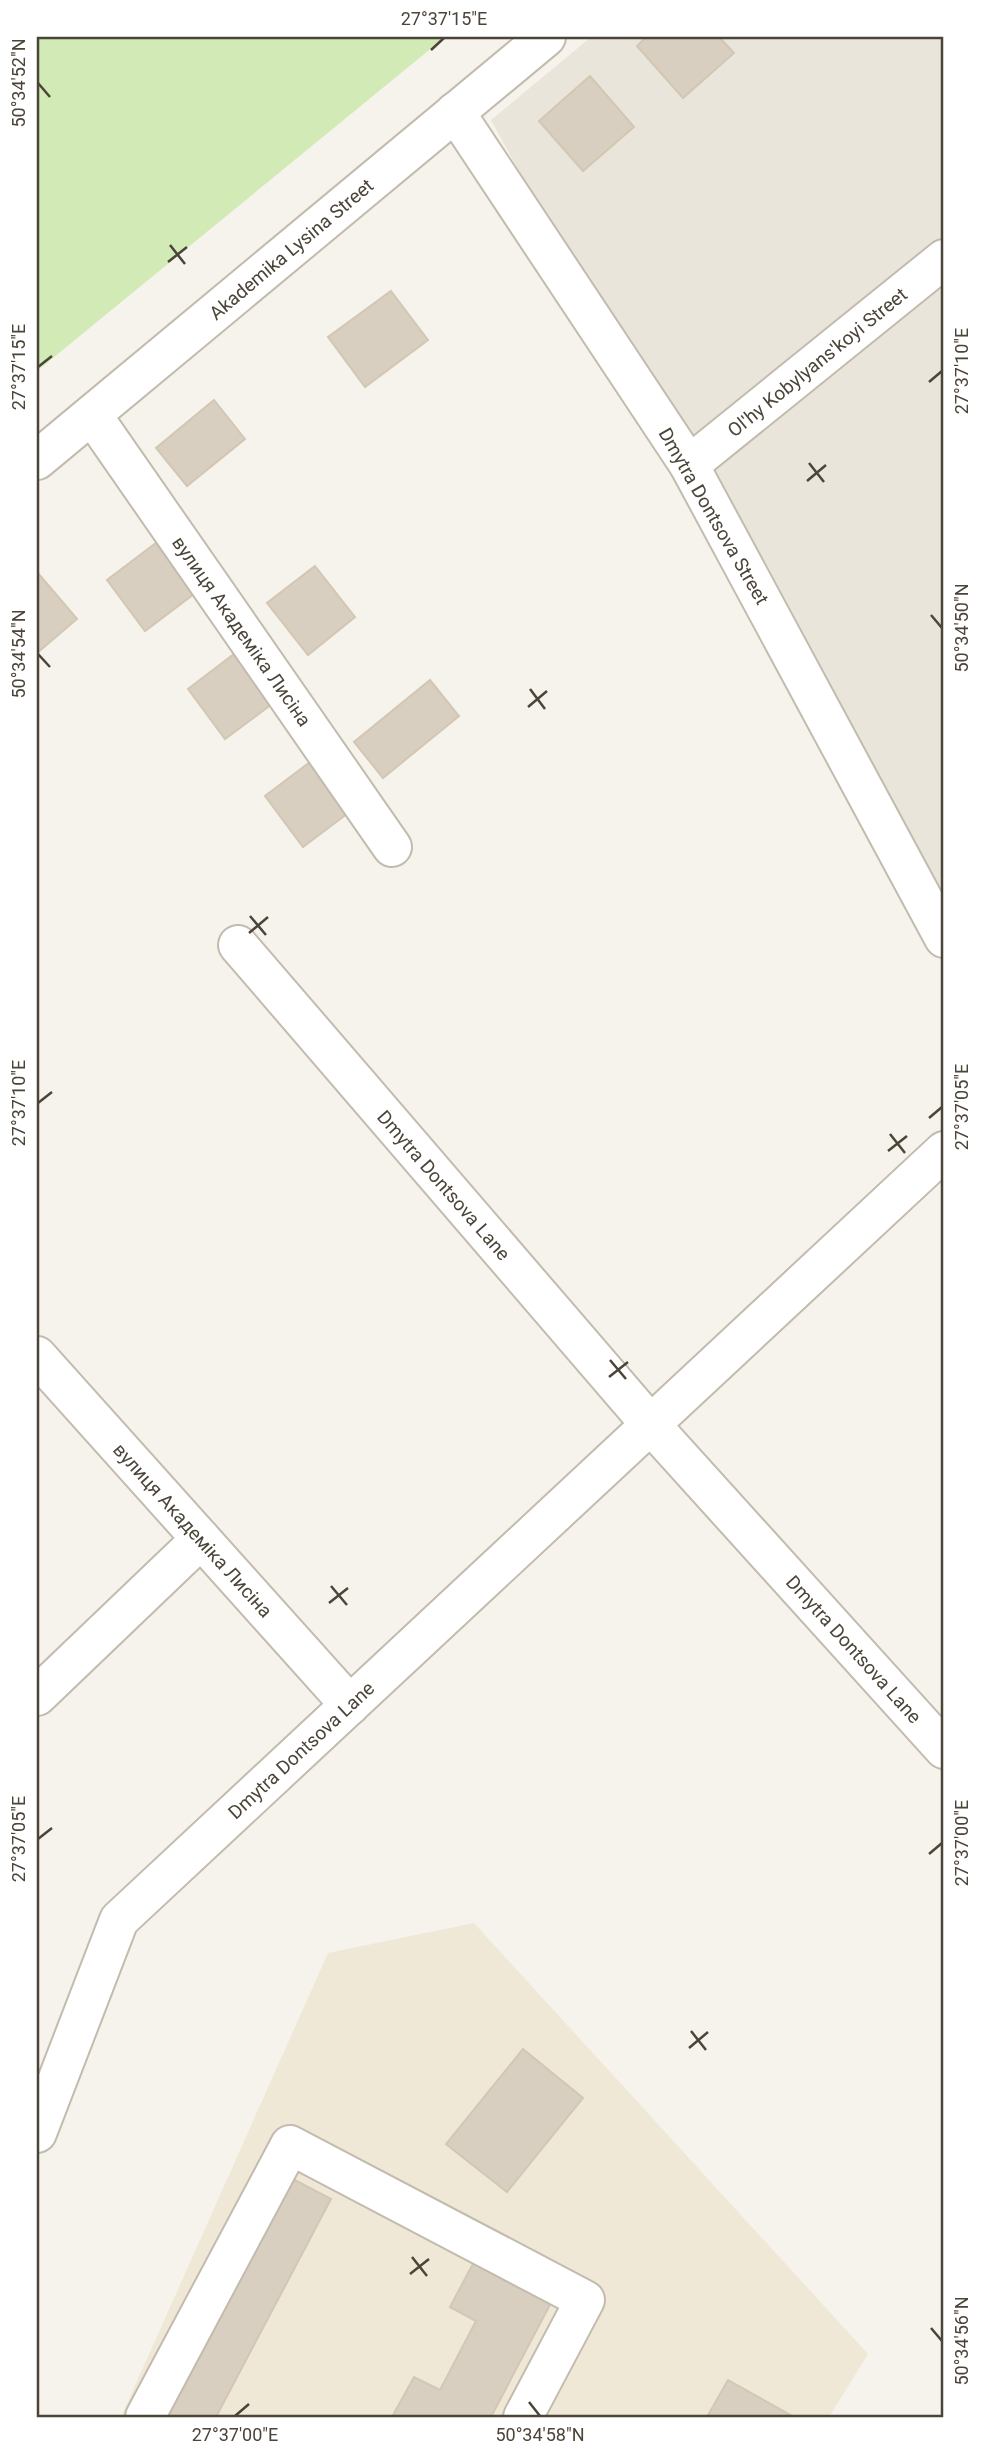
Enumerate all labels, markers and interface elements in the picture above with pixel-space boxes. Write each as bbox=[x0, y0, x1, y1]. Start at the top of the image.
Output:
text: 27°37'15"E bbox=[401, 8, 487, 29]
text: 50°34'52"N bbox=[8, 38, 29, 128]
street label: Akademika Lysina Street bbox=[205, 174, 378, 325]
street label: Olʹhy Kobylyansʹkoyi Street bbox=[723, 283, 912, 442]
text: 27°37'15"E bbox=[8, 324, 29, 410]
text: 27°37'10"E bbox=[951, 328, 972, 414]
street label: Dmytra Dontsova Street bbox=[654, 424, 774, 609]
street label: вулиця Академіка Лисіна bbox=[167, 532, 316, 731]
text: 50°34'50"N bbox=[951, 583, 972, 673]
text: 50°34'54"N bbox=[8, 609, 29, 699]
text: 27°37'10"E bbox=[8, 1060, 29, 1146]
text: 27°37'05"E bbox=[951, 1064, 972, 1150]
street label: Dmytra Dontsova Lane bbox=[372, 1106, 515, 1265]
street label: вулиця Академіка Лисіна bbox=[108, 1438, 277, 1622]
street label: Dmytra Dontsova Lane bbox=[781, 1571, 926, 1728]
street label: Dmytra Dontsova Lane bbox=[224, 1677, 379, 1824]
text: 27°37'05"E bbox=[8, 1796, 29, 1882]
text: 27°37'00"E bbox=[951, 1800, 972, 1886]
text: 50°34'56"N bbox=[951, 2296, 972, 2386]
text: 27°37'00"E bbox=[192, 2424, 278, 2445]
text: 50°34'58"N bbox=[495, 2424, 585, 2445]

